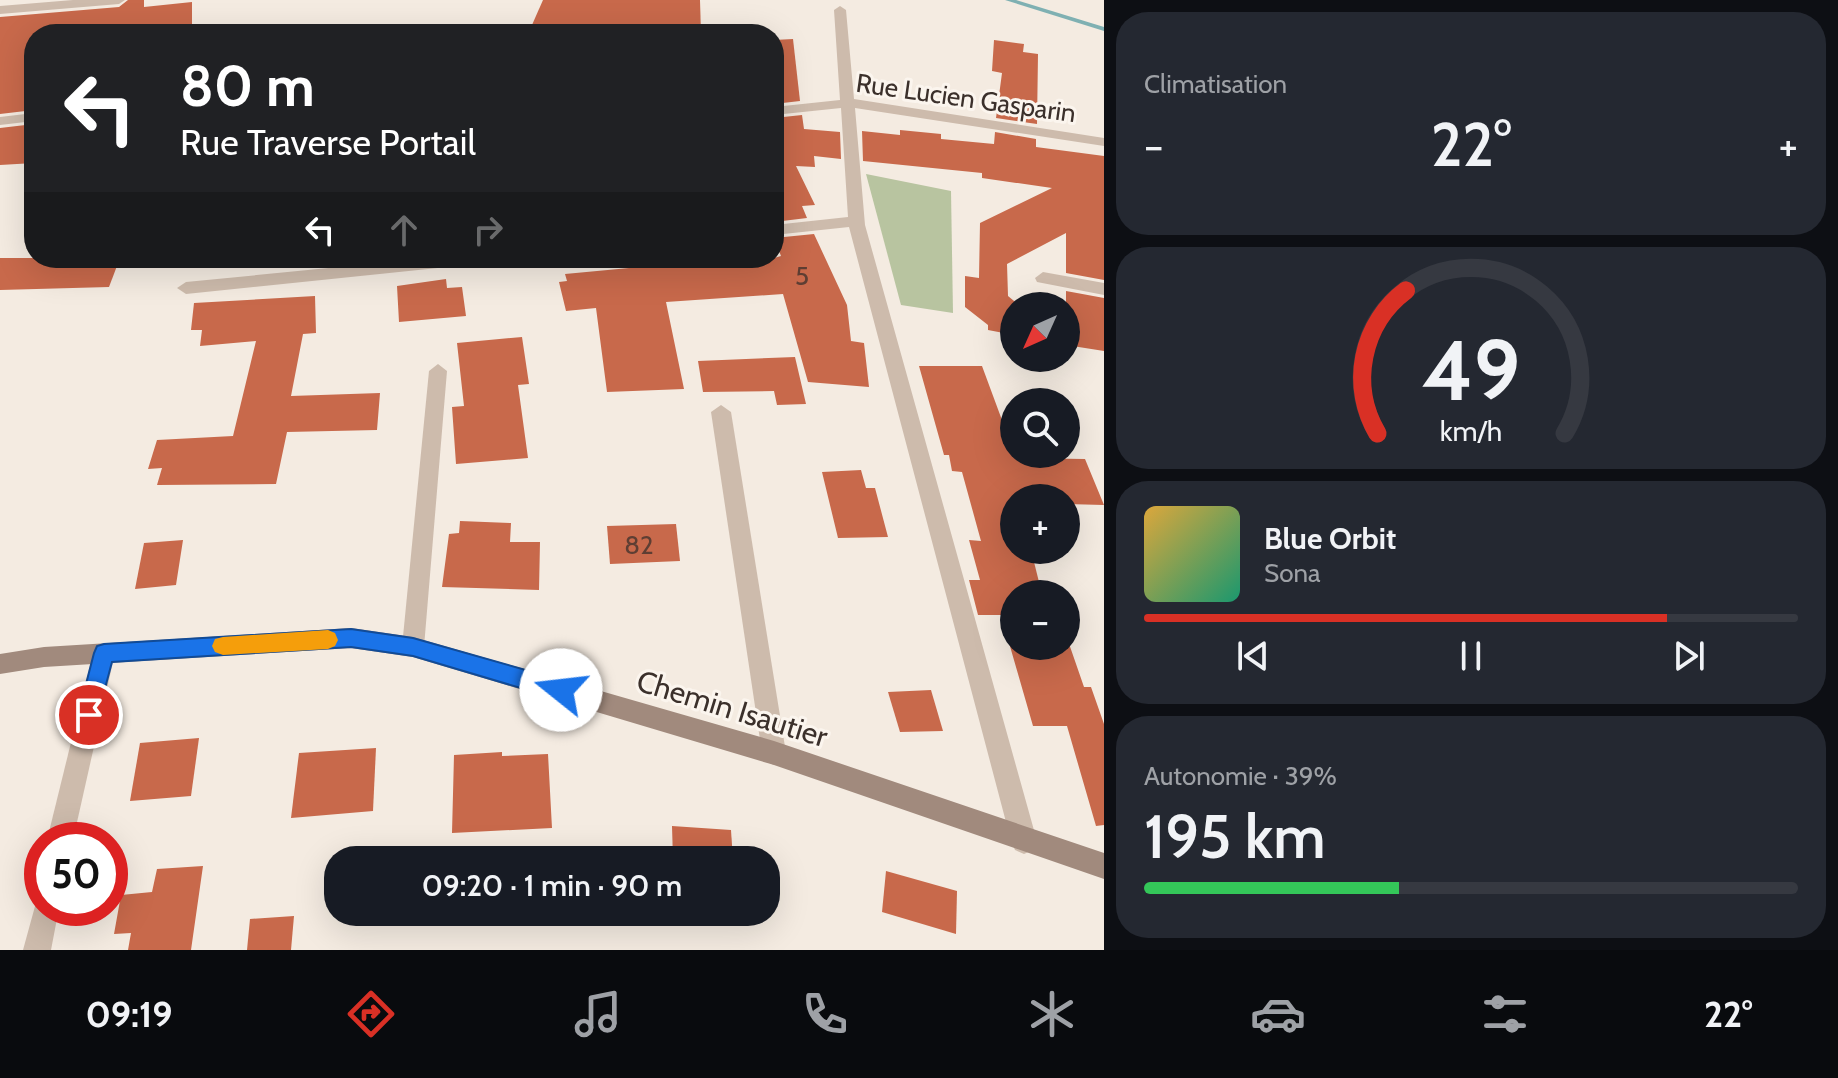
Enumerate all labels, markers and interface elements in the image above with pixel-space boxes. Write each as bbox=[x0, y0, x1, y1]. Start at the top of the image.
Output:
text: 80 m bbox=[180, 52, 315, 120]
icon: left bbox=[48, 56, 152, 160]
street label: Rue Lucien Gasparin bbox=[854, 67, 1078, 129]
text: Climatisation bbox=[1144, 68, 1287, 100]
text: 22° bbox=[1431, 108, 1511, 181]
text: − bbox=[1144, 119, 1163, 172]
text: + bbox=[1779, 119, 1798, 172]
text: Rue Traverse Portail bbox=[180, 120, 476, 164]
icon: left bbox=[298, 208, 342, 252]
icon: ahead bbox=[382, 208, 426, 252]
icon: right bbox=[466, 208, 510, 252]
house number: 5 bbox=[795, 260, 809, 292]
north arrow bbox=[1000, 292, 1080, 372]
map controls bbox=[1000, 292, 1080, 660]
text: 49 bbox=[1422, 319, 1520, 420]
button: search bbox=[1000, 388, 1080, 468]
text: km/h bbox=[1440, 413, 1502, 448]
button: + bbox=[1000, 484, 1080, 564]
text: Blue Orbit bbox=[1264, 520, 1396, 557]
house number: 82 bbox=[624, 529, 654, 561]
text: Sona bbox=[1264, 557, 1321, 589]
button: − bbox=[1000, 580, 1080, 660]
icon: previous bbox=[1231, 634, 1275, 678]
icon: pause bbox=[1449, 634, 1493, 678]
icon: next bbox=[1667, 634, 1711, 678]
position arrow bbox=[519, 648, 603, 732]
street label: Chemin Isautier bbox=[632, 662, 832, 755]
pin bbox=[55, 681, 123, 749]
icon: arrive bbox=[67, 693, 111, 737]
text: Autonomie · 39% bbox=[1144, 760, 1337, 792]
text: 195 km bbox=[1144, 800, 1325, 873]
speed limit sign: 50 bbox=[24, 822, 128, 926]
text: 09:20 · 1 min · 90 m bbox=[422, 867, 682, 904]
icon: directions bbox=[343, 986, 399, 1042]
icon: music bbox=[570, 986, 626, 1042]
icon: phone bbox=[797, 986, 853, 1042]
icon: climate bbox=[1024, 986, 1080, 1042]
icon: car bbox=[1250, 986, 1306, 1042]
icon: filters bbox=[1477, 986, 1533, 1042]
text: 09:19 bbox=[85, 992, 173, 1036]
text: 22° bbox=[1704, 992, 1753, 1036]

